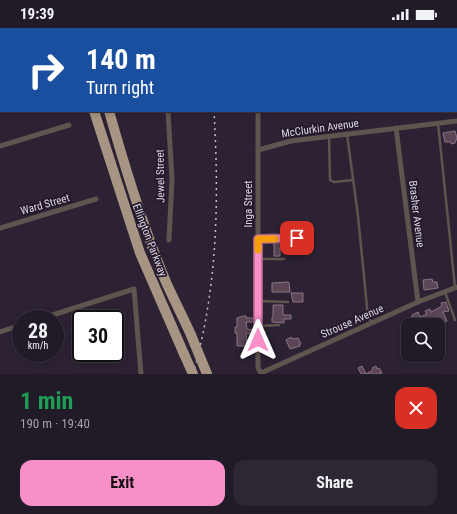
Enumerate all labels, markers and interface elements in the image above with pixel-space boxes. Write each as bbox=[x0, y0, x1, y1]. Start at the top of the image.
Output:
text: 19:39 bbox=[20, 5, 54, 23]
text: 140 m bbox=[86, 43, 156, 76]
icon: right bbox=[20, 44, 72, 96]
text: Turn right bbox=[86, 77, 154, 98]
street label: McClurkin Avenue bbox=[281, 117, 360, 140]
street label: Jewel Street bbox=[154, 149, 167, 203]
street label: Inga Street bbox=[242, 180, 255, 228]
street label: Brasher Avenue bbox=[406, 180, 427, 248]
street label: Ward Street bbox=[19, 191, 71, 218]
street label: Ellington Parkway bbox=[130, 202, 170, 279]
pin bbox=[280, 221, 314, 255]
icon: arrive bbox=[286, 227, 308, 249]
street label: Strouse Avenue bbox=[319, 302, 386, 341]
speed limit sign: 30 bbox=[72, 310, 124, 362]
map controls bbox=[401, 318, 445, 362]
button: search bbox=[401, 318, 445, 362]
text: 28 bbox=[28, 319, 48, 343]
position arrow bbox=[237, 319, 279, 361]
text: km/h bbox=[28, 340, 48, 351]
text: 1 min bbox=[20, 387, 73, 415]
button: close bbox=[395, 387, 437, 429]
text: 190 m · 19:40 bbox=[20, 416, 90, 431]
button: Exit bbox=[20, 460, 225, 506]
button: Share bbox=[233, 460, 437, 506]

